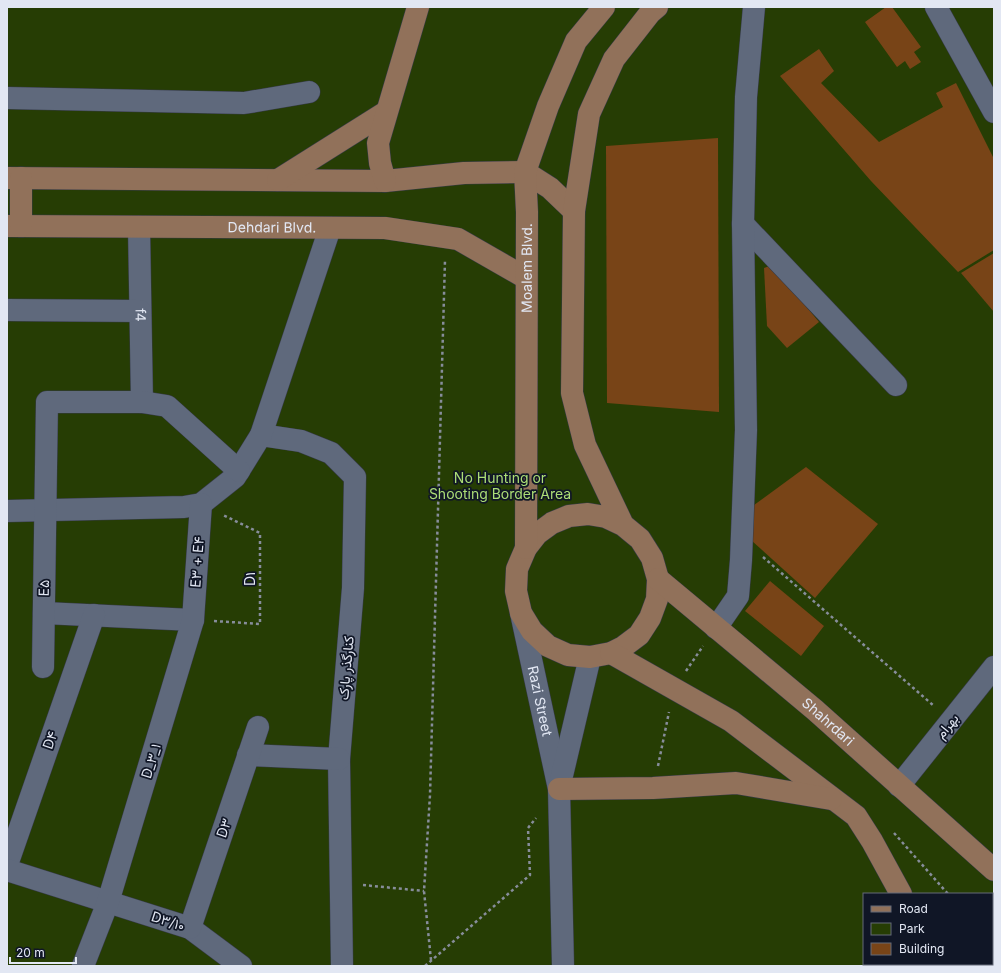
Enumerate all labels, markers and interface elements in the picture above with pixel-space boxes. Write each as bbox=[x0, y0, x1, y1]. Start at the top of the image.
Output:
street label: Dehdari Blvd. bbox=[228, 218, 316, 236]
street label: Moalem Blvd. bbox=[518, 223, 535, 313]
street label: f4 bbox=[132, 308, 150, 322]
park label: No Hunting or Shooting Border Area bbox=[429, 469, 571, 502]
street label: E۳ + E۴ bbox=[186, 536, 207, 588]
street label: D۱ bbox=[241, 572, 258, 586]
street label: E۵ bbox=[35, 580, 52, 596]
street label: کنارگذر پارک bbox=[334, 635, 359, 701]
street label: Razi Street bbox=[525, 664, 556, 738]
street label: Shahrdari bbox=[799, 694, 858, 749]
street label: بهرام bbox=[931, 710, 963, 742]
street label: D۴ bbox=[39, 729, 61, 751]
street label: D_۳_۱ bbox=[137, 741, 164, 780]
street label: D۳ bbox=[212, 816, 235, 840]
legend bbox=[863, 893, 993, 965]
text: Road bbox=[899, 901, 928, 916]
street label: D۳/۱۰ bbox=[149, 907, 187, 934]
text: Park bbox=[899, 921, 925, 936]
scale bar bbox=[10, 939, 76, 965]
text: Building bbox=[899, 941, 944, 956]
text: 20 m bbox=[16, 945, 45, 960]

